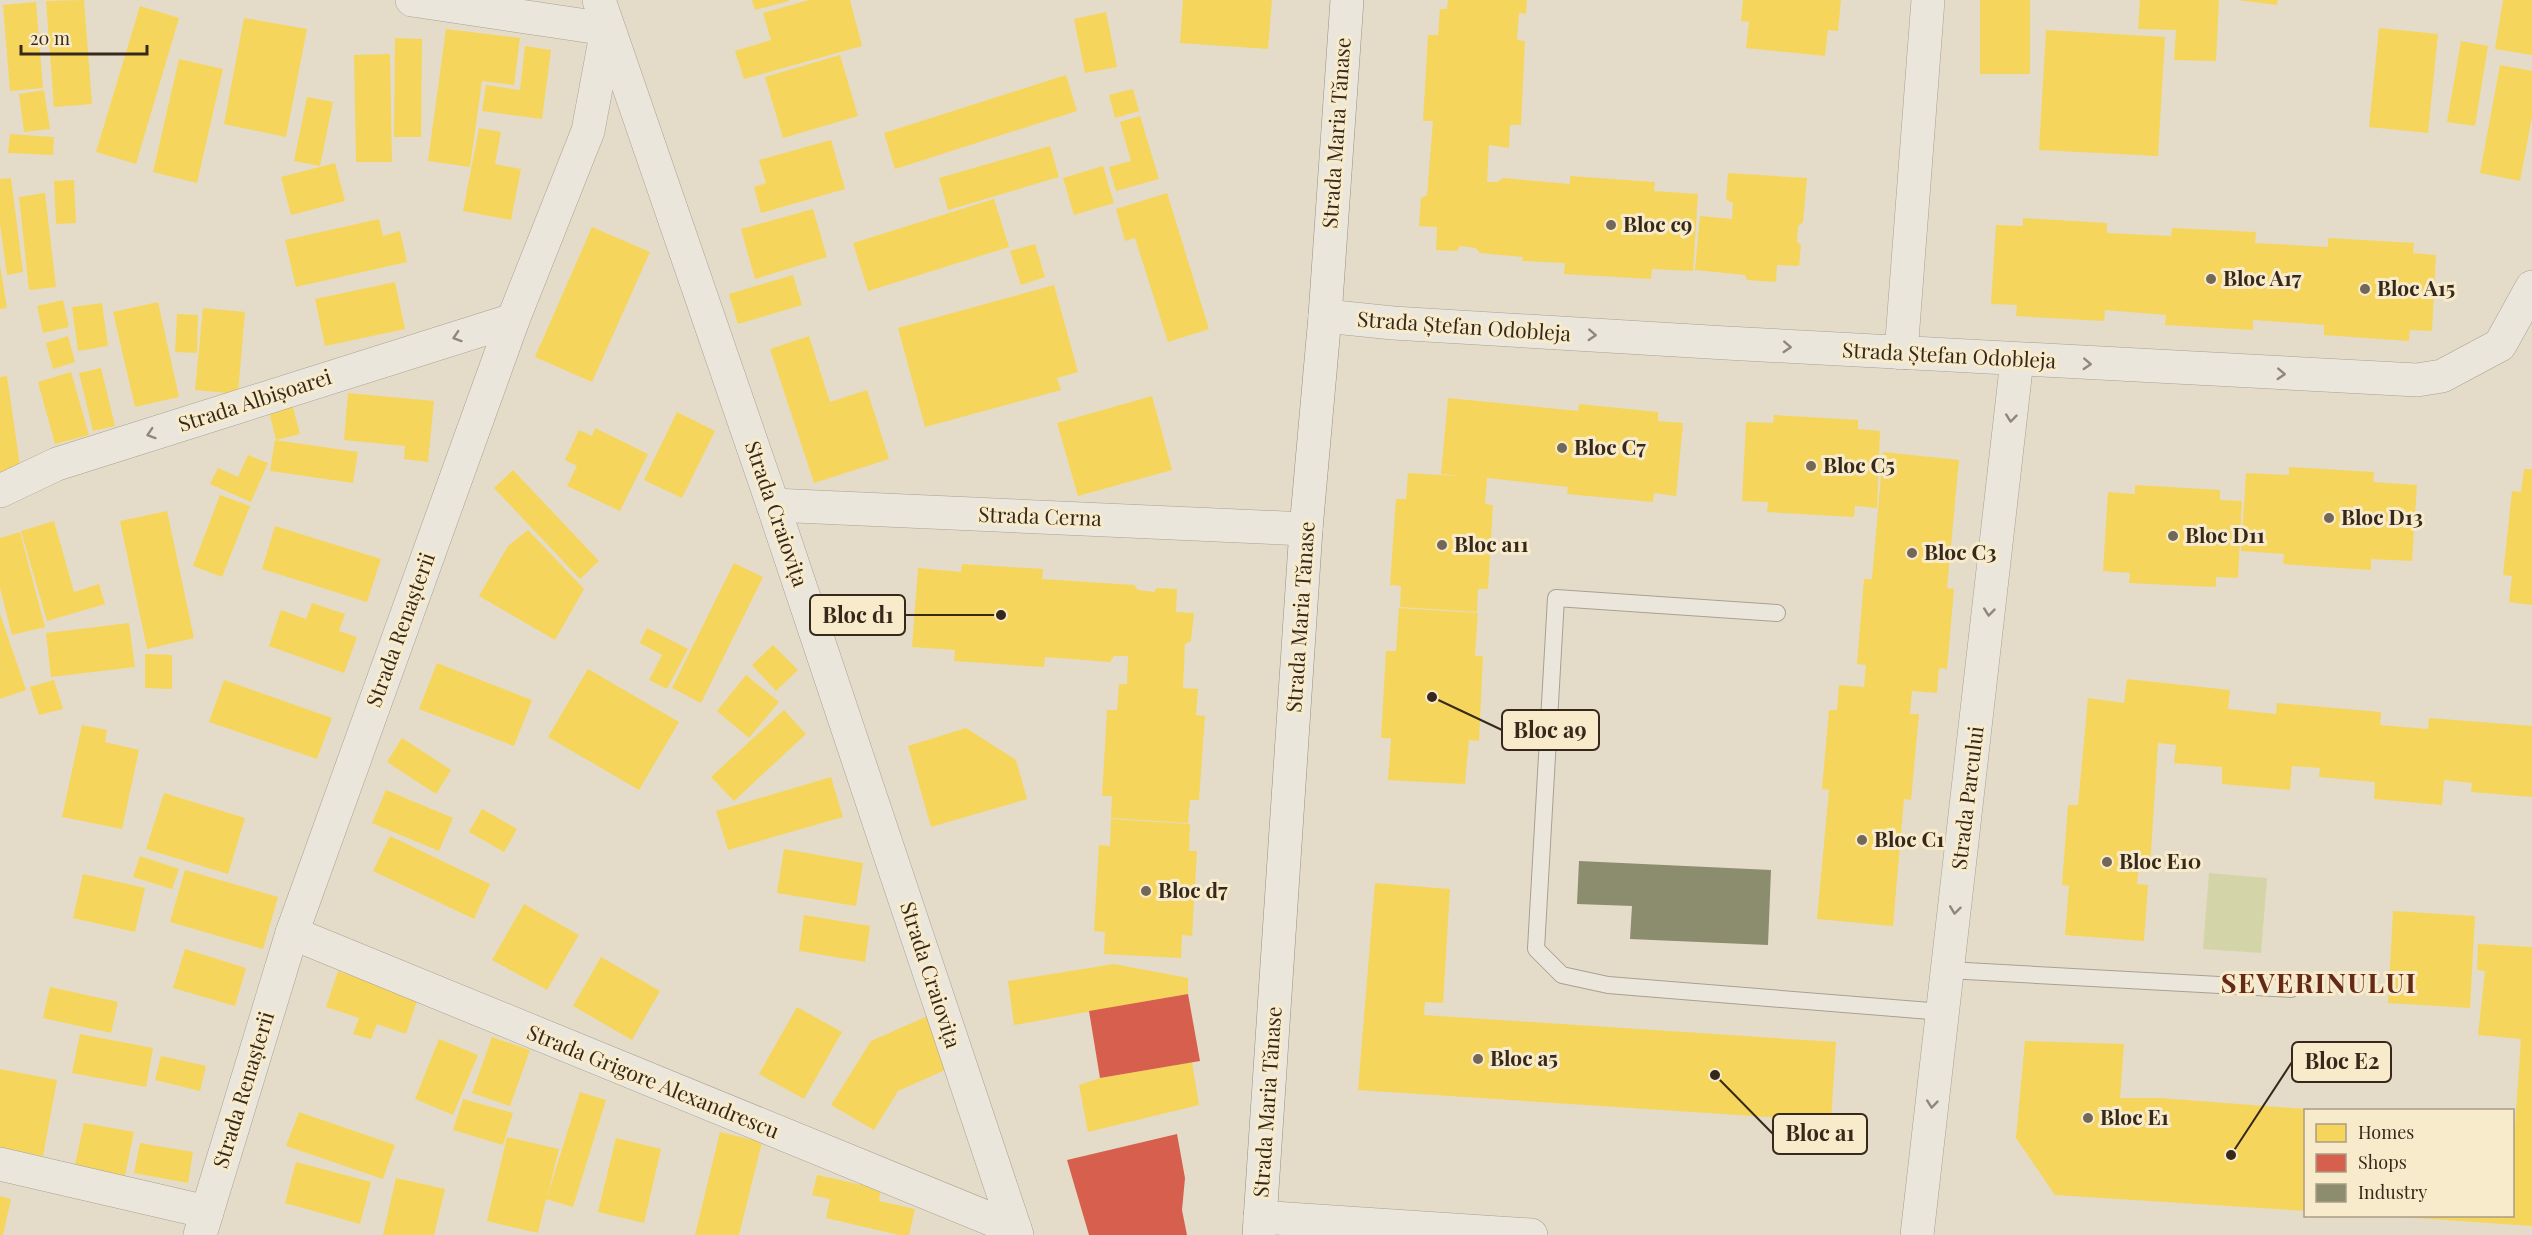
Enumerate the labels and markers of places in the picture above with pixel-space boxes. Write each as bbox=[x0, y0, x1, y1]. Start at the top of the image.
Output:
place label: Bloc c9 bbox=[1623, 209, 1693, 237]
marker: Bloc c9 bbox=[1604, 218, 1618, 232]
place label: Bloc A17 bbox=[2223, 263, 2302, 291]
marker: Bloc A17 bbox=[2204, 272, 2218, 286]
place label: Bloc A15 bbox=[2377, 273, 2455, 301]
marker: Bloc A15 bbox=[2358, 282, 2372, 296]
place label: Bloc C7 bbox=[1574, 432, 1646, 460]
marker: Bloc C7 bbox=[1555, 441, 1569, 455]
place label: Bloc C5 bbox=[1823, 450, 1895, 478]
marker: Bloc C5 bbox=[1804, 459, 1818, 473]
place label: Bloc D13 bbox=[2341, 502, 2423, 530]
marker: Bloc D13 bbox=[2322, 511, 2336, 525]
place label: Bloc D11 bbox=[2185, 520, 2265, 548]
place label: Bloc a11 bbox=[1454, 529, 1528, 557]
marker: Bloc D11 bbox=[2166, 529, 2180, 543]
place label: Bloc C3 bbox=[1924, 537, 1997, 565]
marker: Bloc a11 bbox=[1435, 538, 1449, 552]
marker: Bloc C3 bbox=[1905, 546, 1919, 560]
callout: Bloc d1 bbox=[810, 595, 905, 635]
callout: Bloc a9 bbox=[1502, 710, 1599, 750]
place label: Bloc C1 bbox=[1874, 824, 1944, 852]
marker: Bloc C1 bbox=[1855, 833, 1869, 847]
place label: Bloc E10 bbox=[2119, 846, 2201, 874]
marker: Bloc E10 bbox=[2100, 855, 2114, 869]
place label: Bloc d7 bbox=[1158, 875, 1228, 903]
marker: Bloc d7 bbox=[1139, 884, 1153, 898]
callout: Bloc E2 bbox=[2292, 1042, 2391, 1082]
place label: Bloc a5 bbox=[1490, 1043, 1558, 1071]
marker: Bloc a5 bbox=[1471, 1052, 1485, 1066]
place label: Bloc E1 bbox=[2100, 1102, 2169, 1130]
marker: Bloc E1 bbox=[2081, 1111, 2095, 1125]
callout: Bloc a1 bbox=[1773, 1114, 1867, 1154]

